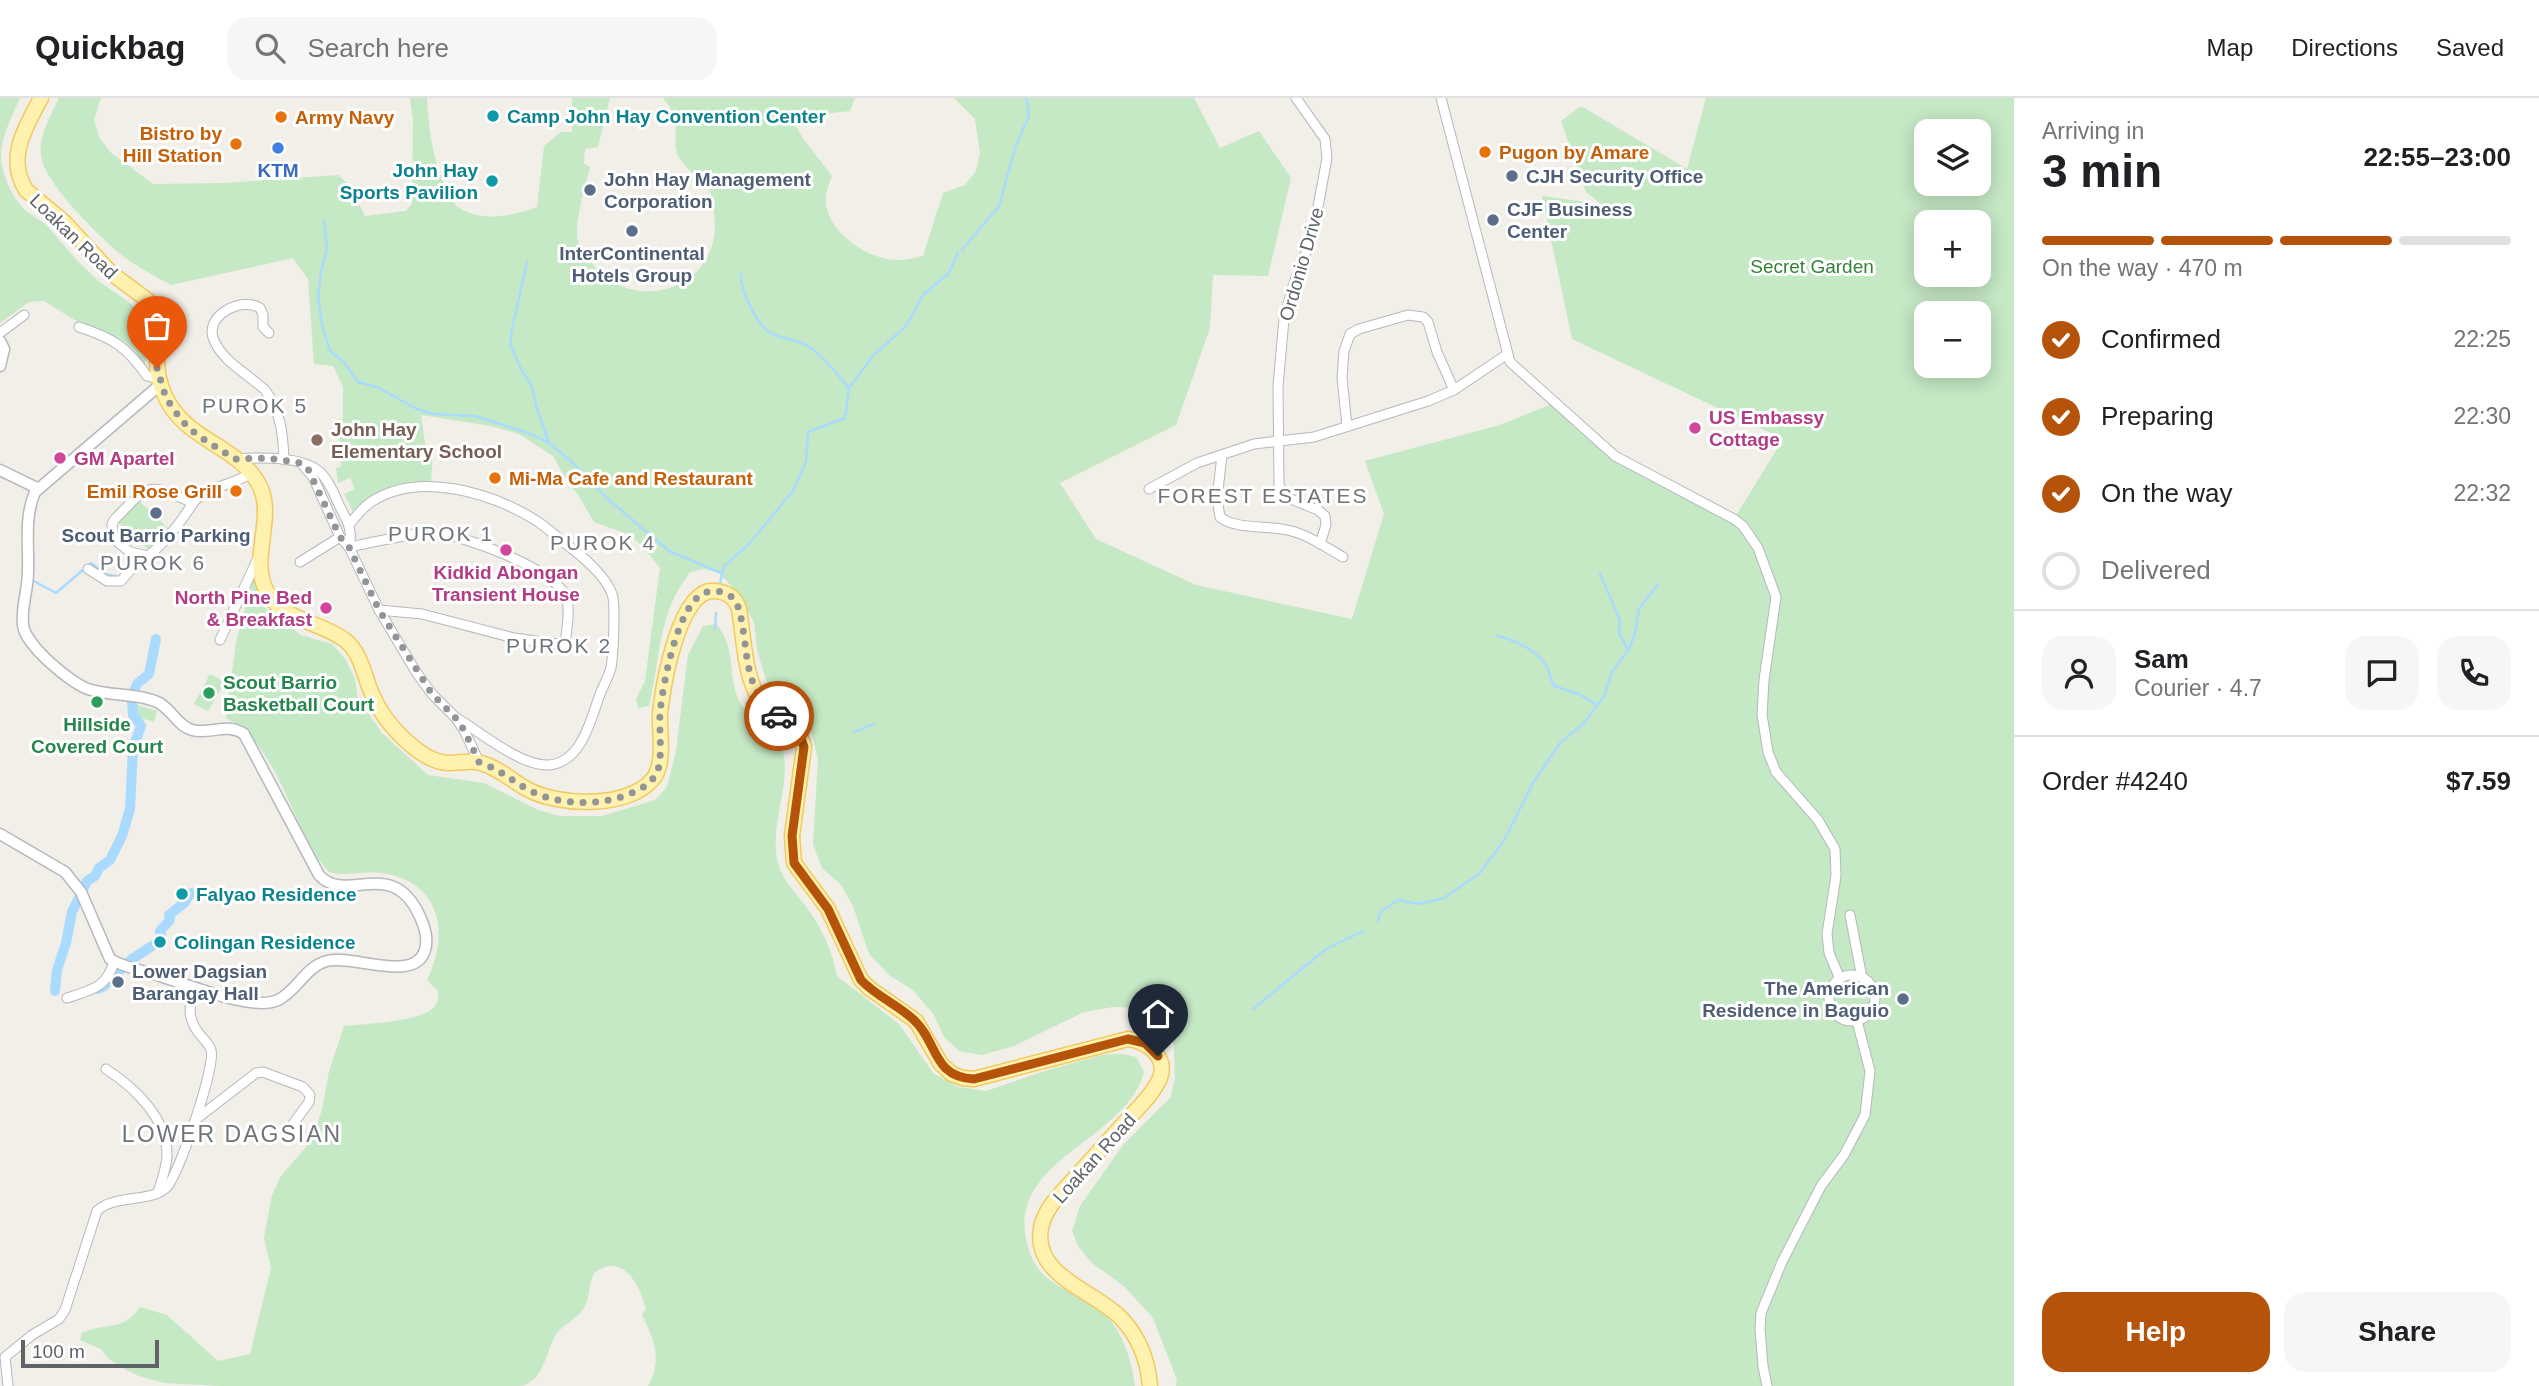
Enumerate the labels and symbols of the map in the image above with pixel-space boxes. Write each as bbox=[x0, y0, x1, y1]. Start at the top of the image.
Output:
place label: Camp John Hay Convention Center bbox=[507, 106, 826, 127]
place label: Army Navy bbox=[295, 107, 395, 128]
marker: Camp John Hay Convention Center bbox=[485, 108, 501, 124]
marker: Army Navy bbox=[273, 109, 289, 125]
place label: Bistro by Hill Station bbox=[123, 123, 222, 166]
marker: Bistro by Hill Station bbox=[228, 136, 244, 152]
marker: KTM bbox=[270, 140, 286, 156]
place label: Pugon by Amare bbox=[1499, 142, 1649, 163]
marker: Pugon by Amare bbox=[1477, 144, 1493, 160]
place label: KTM bbox=[257, 160, 299, 181]
place label: John Hay Sports Pavilion bbox=[340, 160, 478, 203]
place label: CJH Security Office bbox=[1526, 166, 1703, 187]
marker: CJH Security Office bbox=[1504, 168, 1520, 184]
place label: John Hay Management Corporation bbox=[604, 169, 812, 212]
marker: John Hay Sports Pavilion bbox=[484, 173, 500, 189]
marker: John Hay Management Corporation bbox=[582, 182, 598, 198]
street label: Loakan Road bbox=[26, 190, 122, 283]
place label: CJF Business Center bbox=[1507, 199, 1633, 242]
street label: Ordonio Drive bbox=[1275, 205, 1328, 323]
marker: CJF Business Center bbox=[1485, 212, 1501, 228]
marker: InterContinental Hotels Group bbox=[624, 223, 640, 239]
place label: InterContinental Hotels Group bbox=[559, 243, 705, 286]
park label: Secret Garden bbox=[1750, 256, 1874, 277]
pin bbox=[127, 296, 187, 368]
district label: PUROK 5 bbox=[202, 394, 308, 417]
place label: US Embassy Cottage bbox=[1709, 407, 1825, 450]
place label: John Hay Elementary School bbox=[331, 419, 502, 462]
marker: US Embassy Cottage bbox=[1687, 420, 1703, 436]
marker: John Hay Elementary School bbox=[309, 432, 325, 448]
place label: GM Apartel bbox=[74, 448, 175, 469]
marker: GM Apartel bbox=[52, 450, 68, 466]
place label: Mi-Ma Cafe and Restaurant bbox=[509, 468, 754, 489]
marker: Mi-Ma Cafe and Restaurant bbox=[487, 470, 503, 486]
place label: Emil Rose Grill bbox=[87, 481, 222, 502]
marker: Emil Rose Grill bbox=[228, 483, 244, 499]
district label: FOREST ESTATES bbox=[1157, 484, 1369, 507]
marker: Scout Barrio Parking bbox=[148, 505, 164, 521]
district label: PUROK 1 bbox=[388, 522, 494, 545]
place label: Scout Barrio Parking bbox=[62, 525, 251, 546]
district label: PUROK 4 bbox=[550, 531, 656, 554]
marker: Kidkid Abongan Transient House bbox=[498, 542, 514, 558]
district label: PUROK 6 bbox=[100, 551, 206, 574]
place label: Kidkid Abongan Transient House bbox=[432, 562, 580, 605]
place label: North Pine Bed & Breakfast bbox=[175, 587, 313, 630]
marker: North Pine Bed & Breakfast bbox=[318, 600, 334, 616]
district label: PUROK 2 bbox=[506, 634, 612, 657]
place label: Scout Barrio Basketball Court bbox=[223, 672, 375, 715]
courier bbox=[744, 681, 814, 751]
marker: Scout Barrio Basketball Court bbox=[201, 685, 217, 701]
marker: Hillside Covered Court bbox=[89, 694, 105, 710]
place label: Hillside Covered Court bbox=[31, 714, 164, 757]
place label: Falyao Residence bbox=[196, 884, 357, 905]
marker: Falyao Residence bbox=[174, 886, 190, 902]
place label: Colingan Residence bbox=[174, 932, 356, 953]
marker: Colingan Residence bbox=[152, 934, 168, 950]
place label: Lower Dagsian Barangay Hall bbox=[132, 961, 267, 1004]
marker: Lower Dagsian Barangay Hall bbox=[110, 974, 126, 990]
place label: The American Residence in Baguio bbox=[1702, 978, 1889, 1021]
pin bbox=[1128, 984, 1188, 1056]
marker: The American Residence in Baguio bbox=[1895, 991, 1911, 1007]
street label: Loakan Road bbox=[1049, 1109, 1140, 1207]
district label: LOWER DAGSIAN bbox=[122, 1121, 342, 1147]
scale bar bbox=[21, 1337, 159, 1369]

